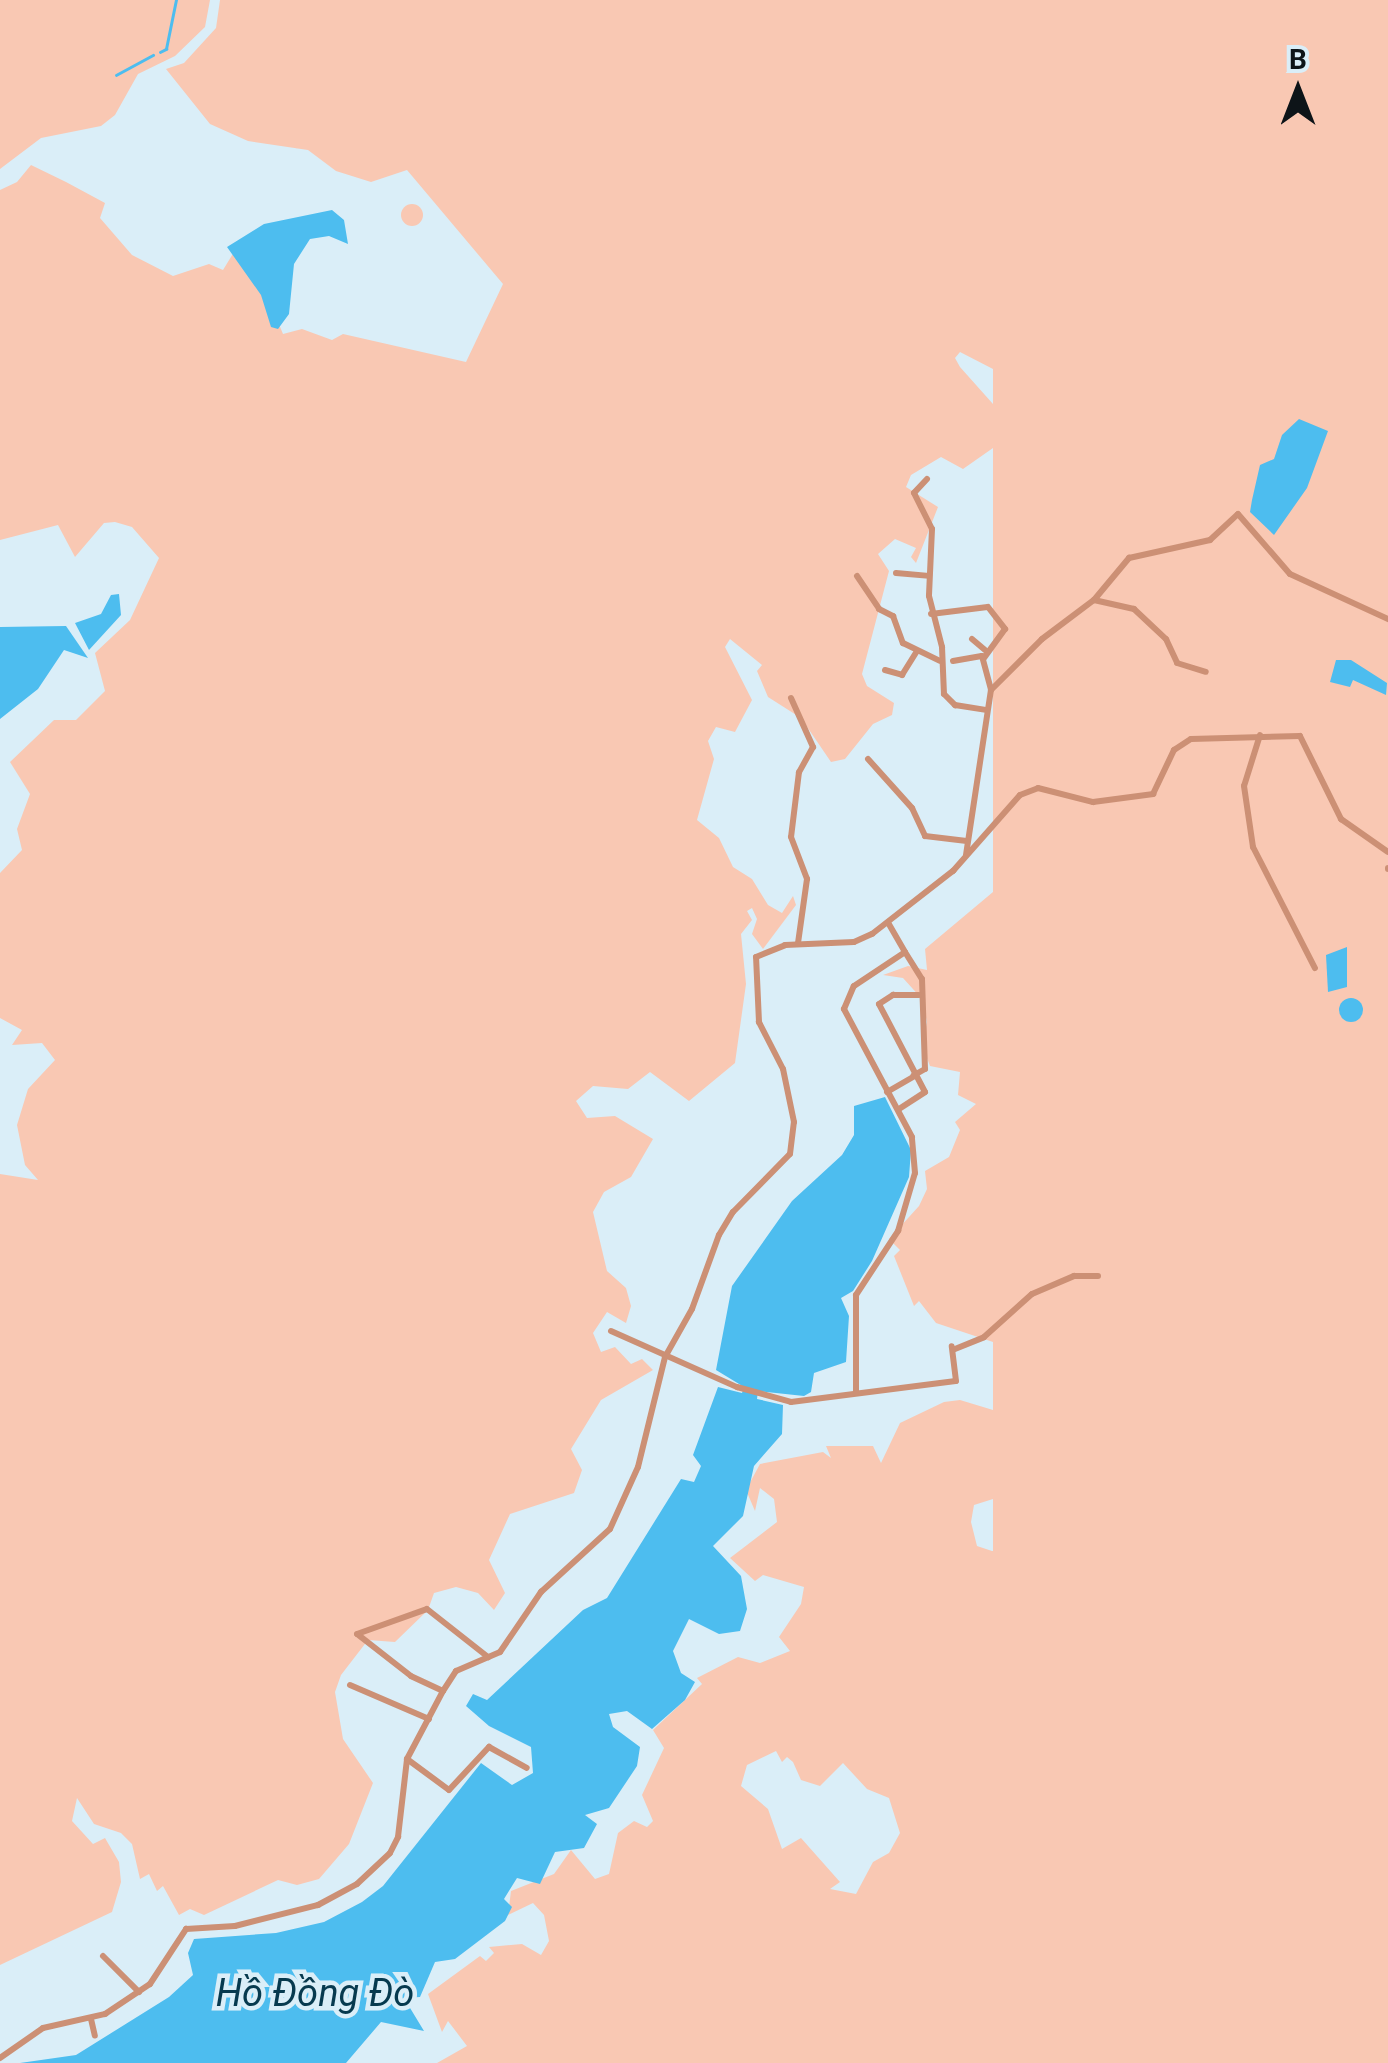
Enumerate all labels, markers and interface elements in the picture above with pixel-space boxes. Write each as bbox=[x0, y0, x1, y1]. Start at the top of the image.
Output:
north arrow bbox=[1248, 40, 1348, 140]
text: B bbox=[1289, 43, 1307, 76]
water label: Hồ Đồng Đò bbox=[216, 1971, 414, 2017]

